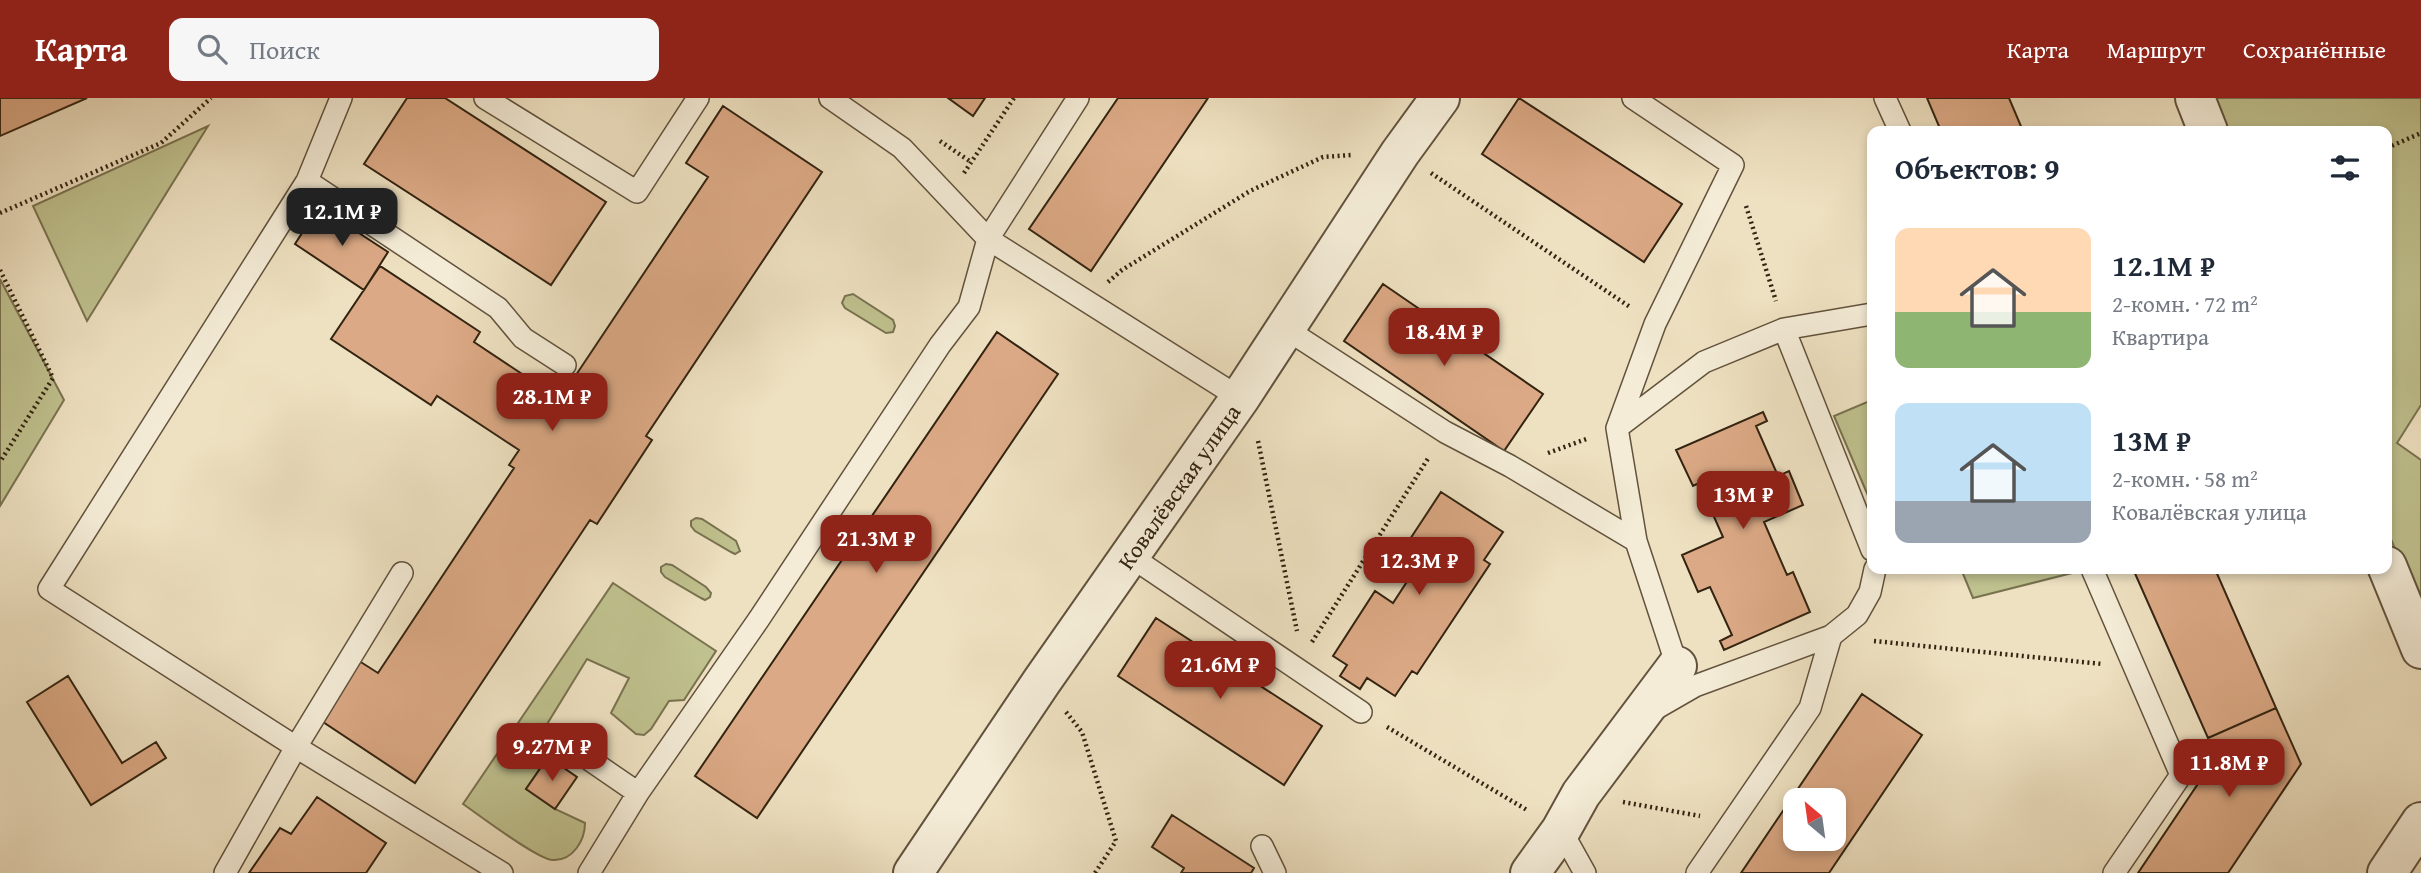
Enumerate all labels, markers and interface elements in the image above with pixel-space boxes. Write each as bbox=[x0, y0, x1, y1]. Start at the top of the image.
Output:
search box bbox=[169, 18, 659, 81]
text: Карта bbox=[35, 25, 127, 73]
icon: search bbox=[193, 30, 231, 68]
text: Поиск bbox=[249, 30, 320, 69]
text: Карта bbox=[2007, 32, 2069, 67]
text: Маршрут bbox=[2107, 32, 2205, 67]
text: Сохранённые bbox=[2243, 32, 2386, 67]
text: Объектов: 9 bbox=[1895, 146, 2059, 190]
icon: filters bbox=[2326, 149, 2364, 187]
pin: 12.1M ₽ bbox=[277, 188, 407, 248]
text: 12.1M ₽ bbox=[302, 194, 382, 227]
text: 12.1M ₽ bbox=[2112, 243, 2215, 287]
icon: home bbox=[1951, 256, 2035, 340]
text: 2-комн. · 72 m² bbox=[2112, 287, 2258, 320]
pin: 18.4M ₽ bbox=[1379, 308, 1509, 368]
text: 18.4M ₽ bbox=[1404, 314, 1484, 347]
text: Квартира bbox=[2112, 320, 2209, 353]
pin: 28.1M ₽ bbox=[487, 374, 617, 433]
text: 28.1M ₽ bbox=[512, 379, 592, 412]
street label: Ковалёвская улица bbox=[1109, 397, 1248, 576]
text: 13M ₽ bbox=[2112, 418, 2191, 462]
icon: home bbox=[1951, 431, 2035, 515]
text: 2-комн. · 58 m² bbox=[2112, 462, 2258, 495]
pin: 13M ₽ bbox=[1694, 472, 1792, 531]
text: 13M ₽ bbox=[1713, 477, 1773, 510]
text: Ковалёвская улица bbox=[2112, 495, 2307, 528]
pin: 21.3M ₽ bbox=[811, 516, 941, 575]
text: 21.3M ₽ bbox=[836, 521, 916, 554]
pin: 12.3M ₽ bbox=[1354, 538, 1484, 597]
text: 12.3M ₽ bbox=[1379, 543, 1459, 576]
pin: 21.6M ₽ bbox=[1155, 642, 1285, 701]
text: 21.6M ₽ bbox=[1180, 647, 1260, 680]
pin: 9.27M ₽ bbox=[487, 724, 617, 783]
text: 9.27M ₽ bbox=[512, 729, 592, 762]
pin: 11.8M ₽ bbox=[2164, 740, 2294, 799]
text: 11.8M ₽ bbox=[2189, 745, 2269, 778]
north arrow bbox=[1783, 788, 1846, 850]
map controls bbox=[1783, 788, 1846, 851]

